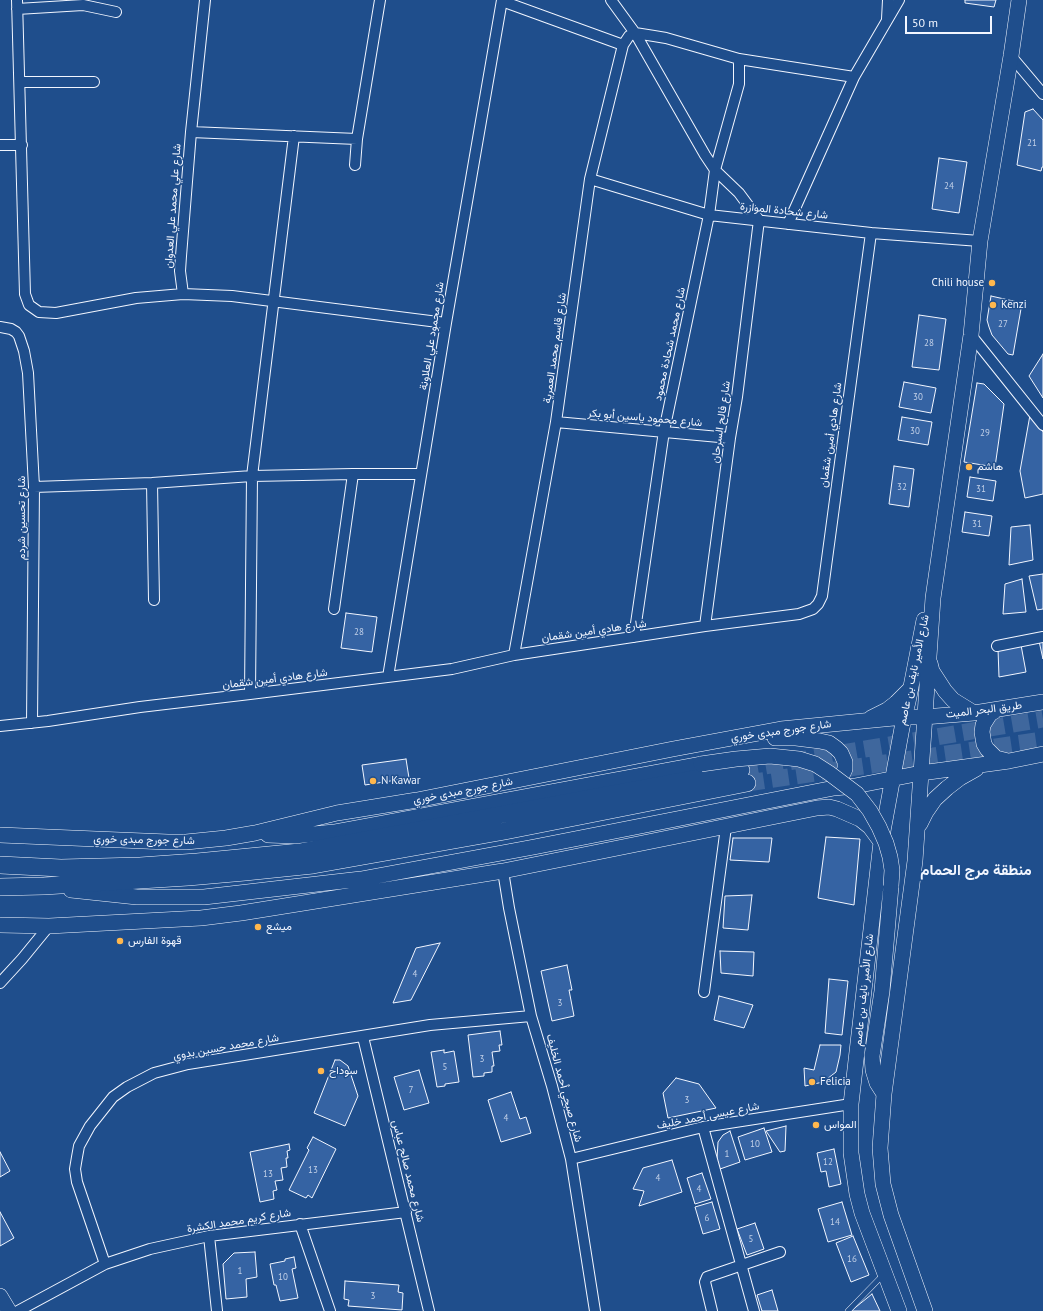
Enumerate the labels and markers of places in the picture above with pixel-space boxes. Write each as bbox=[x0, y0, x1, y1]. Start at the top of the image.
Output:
place label: Chili house bbox=[932, 276, 984, 290]
marker: Chili house bbox=[987, 278, 997, 288]
place label: Kenzi bbox=[1001, 298, 1027, 312]
marker: Kenzi bbox=[988, 300, 998, 310]
place label: هاشم bbox=[977, 460, 1003, 474]
marker: هاشم bbox=[964, 462, 974, 472]
place label: N Kawar bbox=[381, 774, 420, 788]
marker: N Kawar bbox=[368, 776, 378, 786]
place label: ميشع bbox=[266, 920, 292, 934]
marker: ميشع bbox=[253, 922, 263, 932]
place label: قهوة الفارس bbox=[128, 934, 181, 948]
marker: قهوة الفارس bbox=[115, 936, 125, 946]
place label: سوداح bbox=[329, 1064, 358, 1078]
marker: سوداح bbox=[316, 1066, 326, 1076]
place label: Felicia bbox=[820, 1075, 851, 1089]
marker: Felicia bbox=[807, 1077, 817, 1087]
place label: المواس bbox=[824, 1118, 856, 1132]
marker: المواس bbox=[811, 1120, 821, 1130]

